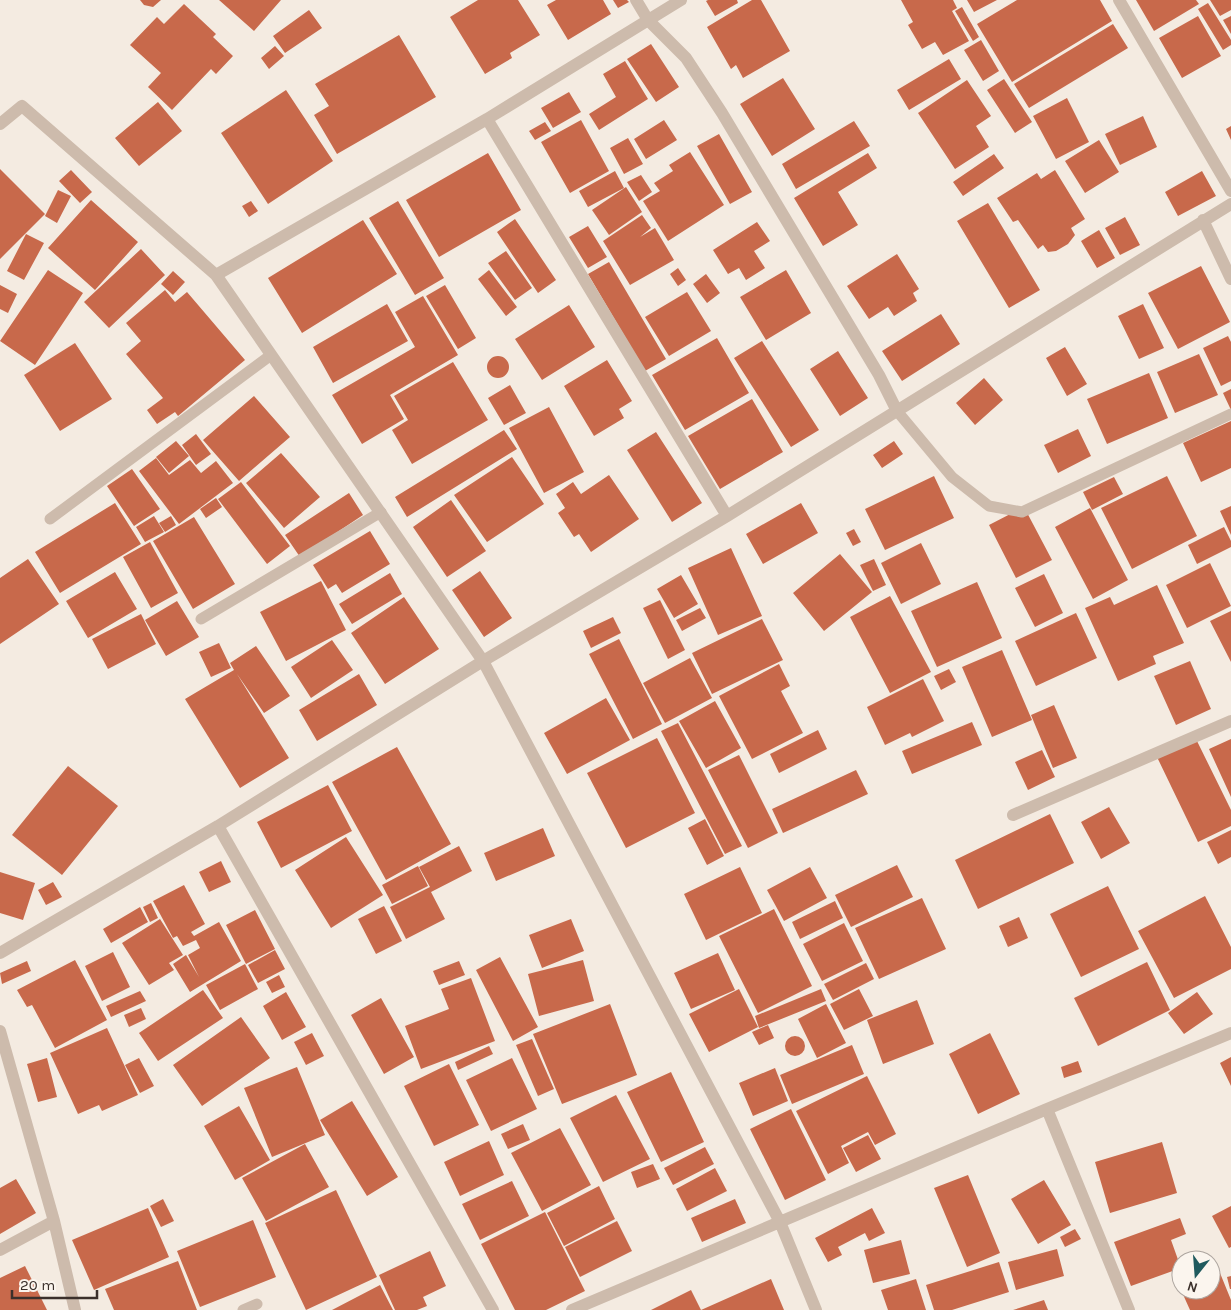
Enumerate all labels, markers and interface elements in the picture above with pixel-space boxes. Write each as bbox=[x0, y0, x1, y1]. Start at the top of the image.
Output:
north arrow bbox=[1171, 1250, 1221, 1300]
scale bar bbox=[12, 1268, 98, 1300]
text: 20 m bbox=[20, 1276, 55, 1294]
text: N bbox=[1185, 1277, 1200, 1297]

